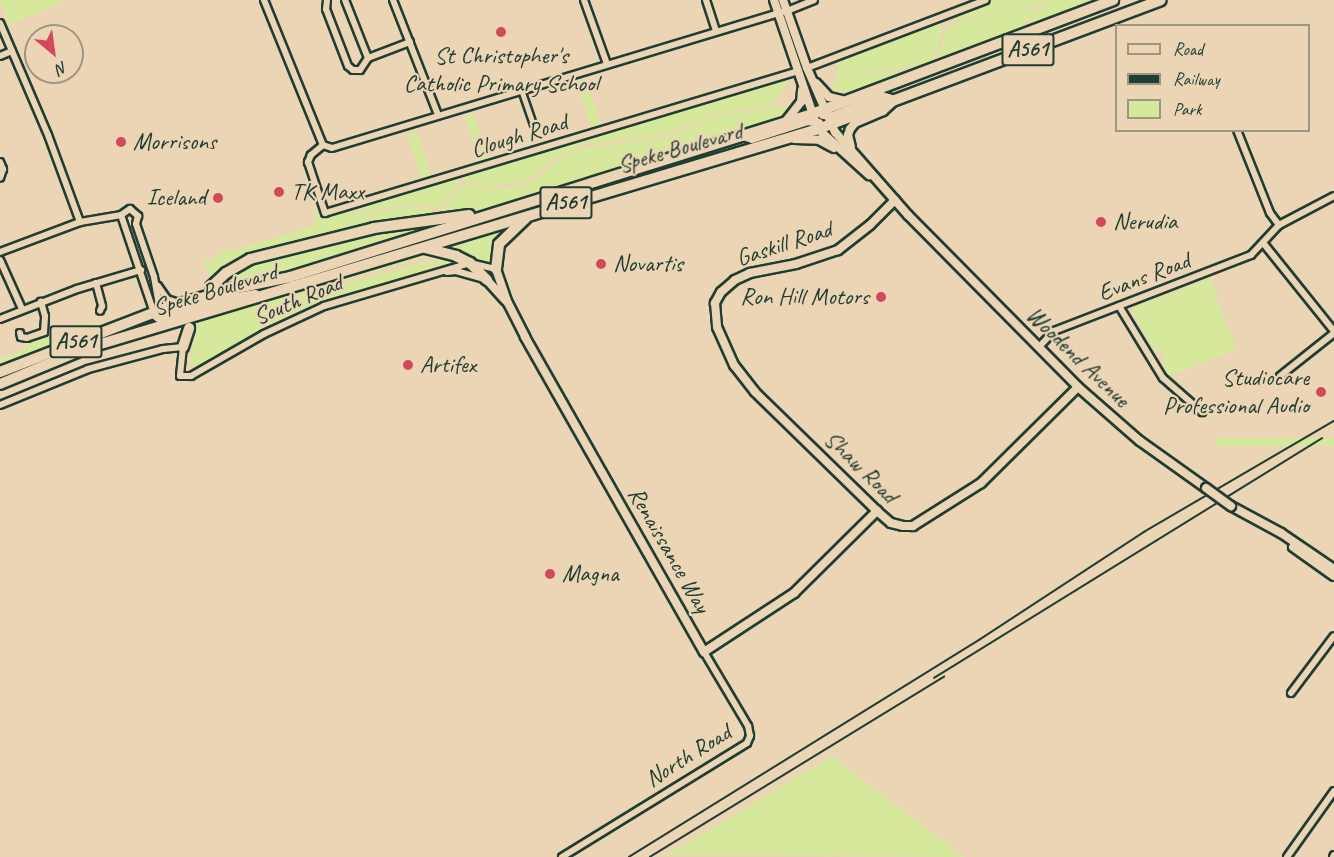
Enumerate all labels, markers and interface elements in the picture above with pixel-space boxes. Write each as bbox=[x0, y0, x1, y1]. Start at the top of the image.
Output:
north arrow bbox=[24, 24, 84, 84]
legend bbox=[1115, 24, 1310, 132]
marker: St Christopher's Catholic Primary School bbox=[494, 25, 508, 39]
road number: A561 bbox=[1001, 31, 1055, 69]
text: Road bbox=[1173, 38, 1203, 60]
place label: St Christopher's Catholic Primary School bbox=[404, 42, 598, 98]
text: N bbox=[53, 57, 71, 79]
text: Railway bbox=[1173, 68, 1220, 90]
text: Park bbox=[1173, 98, 1202, 120]
street label: Clough Road bbox=[468, 108, 570, 164]
street label: Speke Boulevard bbox=[614, 116, 746, 180]
place label: Morrisons bbox=[133, 128, 216, 156]
marker: Morrisons bbox=[114, 135, 128, 149]
place label: TK Maxx bbox=[291, 178, 364, 206]
place label: Iceland bbox=[146, 184, 206, 212]
road number: A561 bbox=[539, 184, 593, 222]
marker: TK Maxx bbox=[272, 185, 286, 199]
marker: Iceland bbox=[211, 191, 225, 205]
place label: Nerudia bbox=[1113, 208, 1177, 236]
street label: Gaskill Road bbox=[733, 215, 835, 273]
marker: Nerudia bbox=[1094, 215, 1108, 229]
street label: Evans Road bbox=[1094, 246, 1194, 308]
place label: Novartis bbox=[613, 250, 683, 278]
street label: Speke Boulevard bbox=[149, 257, 281, 323]
marker: Novartis bbox=[594, 257, 608, 271]
street label: South Road bbox=[249, 268, 347, 332]
place label: Ron Hill Motors bbox=[740, 283, 869, 311]
marker: Ron Hill Motors bbox=[874, 290, 888, 304]
street label: Woodend Avenue bbox=[1020, 301, 1136, 413]
road number: A561 bbox=[49, 323, 103, 361]
place label: Artifex bbox=[420, 351, 476, 379]
marker: Artifex bbox=[401, 358, 415, 372]
place label: Studiocare Professional Audio bbox=[1163, 364, 1309, 420]
marker: Studiocare Professional Audio bbox=[1314, 385, 1328, 399]
street label: Shaw Road bbox=[818, 425, 904, 509]
street label: Renaissance Way bbox=[621, 482, 717, 618]
place label: Magna bbox=[562, 560, 619, 588]
marker: Magna bbox=[543, 567, 557, 581]
street label: North Road bbox=[640, 718, 736, 794]

